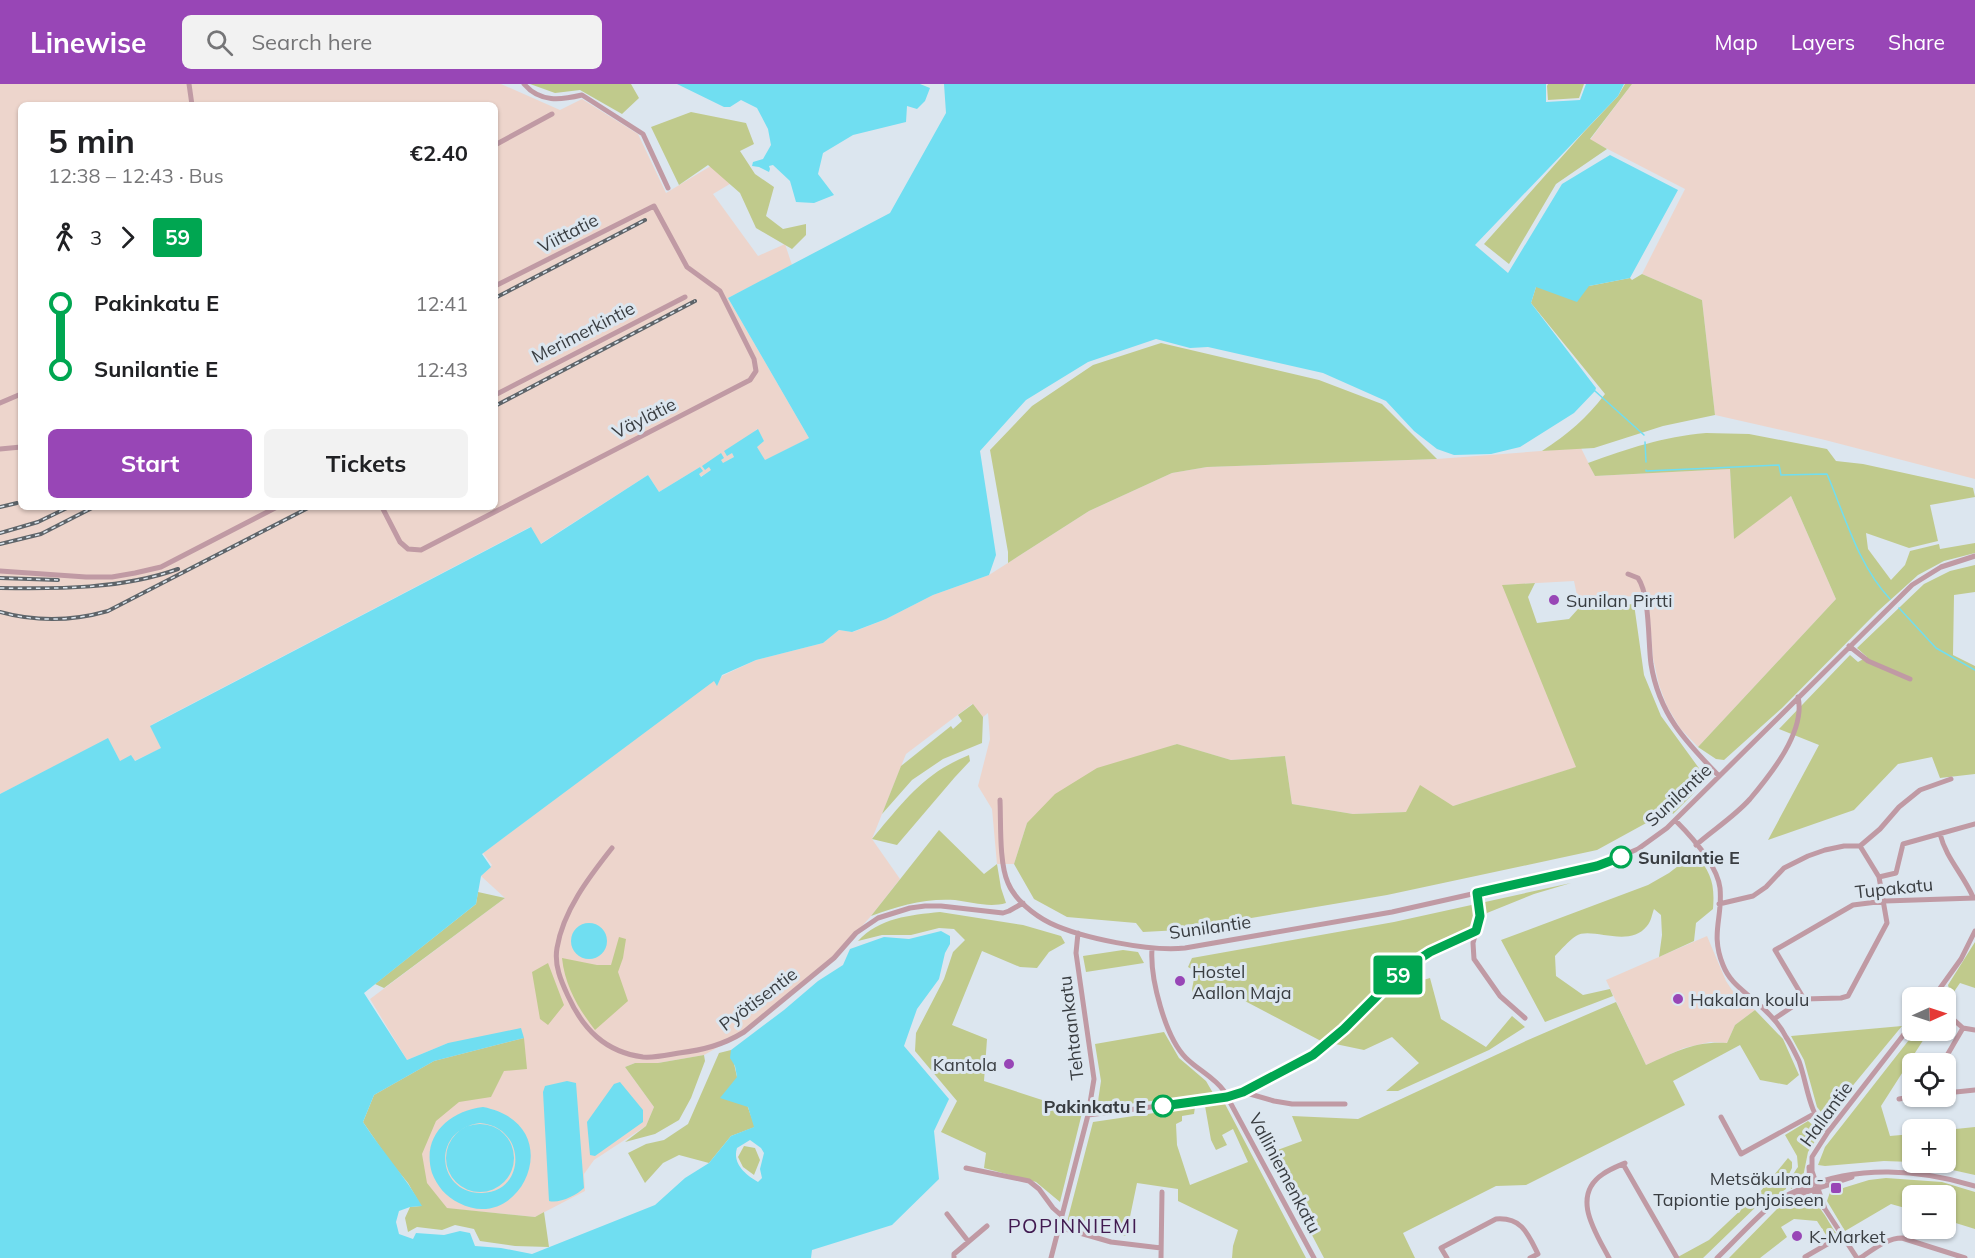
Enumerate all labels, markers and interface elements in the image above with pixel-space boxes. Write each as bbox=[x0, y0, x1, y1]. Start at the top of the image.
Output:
search box bbox=[182, 15, 602, 69]
text: Linewise bbox=[30, 25, 146, 60]
icon: search bbox=[203, 26, 236, 59]
text: Search here bbox=[251, 28, 372, 56]
text: Map bbox=[1715, 29, 1758, 55]
text: Layers bbox=[1791, 29, 1855, 55]
text: Share bbox=[1888, 29, 1945, 55]
text: 5 min bbox=[48, 120, 135, 161]
text: €2.40 bbox=[410, 139, 468, 167]
text: 12:38 – 12:43 · Bus bbox=[48, 163, 224, 188]
street label: Viittatie bbox=[534, 208, 602, 258]
icon: walk bbox=[48, 221, 81, 254]
icon: forward bbox=[111, 221, 144, 254]
text: 59 bbox=[165, 224, 190, 250]
text: 3 bbox=[90, 225, 102, 250]
text: Pakinkatu E bbox=[94, 289, 219, 317]
text: 12:41 bbox=[415, 291, 468, 316]
street label: Merimerkintie bbox=[528, 296, 638, 368]
text: Sunilantie E bbox=[94, 355, 218, 383]
text: 12:43 bbox=[415, 357, 468, 382]
street label: Väylätie bbox=[608, 392, 680, 444]
button: Start bbox=[48, 429, 252, 498]
button: Tickets bbox=[264, 429, 468, 498]
place label: Sunilan Pirtti bbox=[1566, 589, 1672, 612]
marker: Sunilan Pirtti bbox=[1547, 593, 1561, 607]
street label: Sunilantie bbox=[1640, 758, 1716, 832]
marker: Sunilantie E bbox=[1610, 846, 1632, 868]
place label: Sunilantie E bbox=[1638, 846, 1740, 869]
street label: Tupakatu bbox=[1854, 872, 1934, 904]
street label: Sunilantie bbox=[1168, 910, 1252, 944]
line badge: 59 bbox=[1371, 956, 1425, 994]
place label: Hostel Aallon Maja bbox=[1192, 960, 1291, 1004]
street label: Pyötisentie bbox=[715, 962, 801, 1036]
text: 59 bbox=[1385, 962, 1411, 988]
marker: Hostel Aallon Maja bbox=[1173, 974, 1187, 988]
street label: Tehtaankatu bbox=[1053, 975, 1089, 1081]
north arrow bbox=[1902, 987, 1956, 1041]
map controls bbox=[1902, 987, 1956, 1239]
place label: Hakalan koulu bbox=[1690, 988, 1809, 1011]
marker: Hakalan koulu bbox=[1671, 992, 1685, 1006]
place label: Kantola bbox=[933, 1053, 997, 1076]
button: locate bbox=[1902, 1053, 1956, 1107]
marker: Kantola bbox=[1002, 1057, 1016, 1071]
street label: Hallantie bbox=[1795, 1077, 1857, 1151]
place label: Pakinkatu E bbox=[1044, 1095, 1146, 1118]
marker: Pakinkatu E bbox=[1152, 1095, 1174, 1117]
street label: Valliniemenkatu bbox=[1244, 1109, 1326, 1237]
button: + bbox=[1902, 1119, 1956, 1173]
place label: Metsäkulma - Tapiontie pohjoiseen bbox=[1653, 1167, 1824, 1211]
marker: Metsäkulma - Tapiontie pohjoiseen bbox=[1829, 1181, 1843, 1195]
button: − bbox=[1902, 1185, 1956, 1239]
district label: POPINNIEMI bbox=[1008, 1213, 1138, 1238]
place label: K-Market bbox=[1809, 1225, 1885, 1248]
marker: K-Market bbox=[1790, 1229, 1804, 1243]

